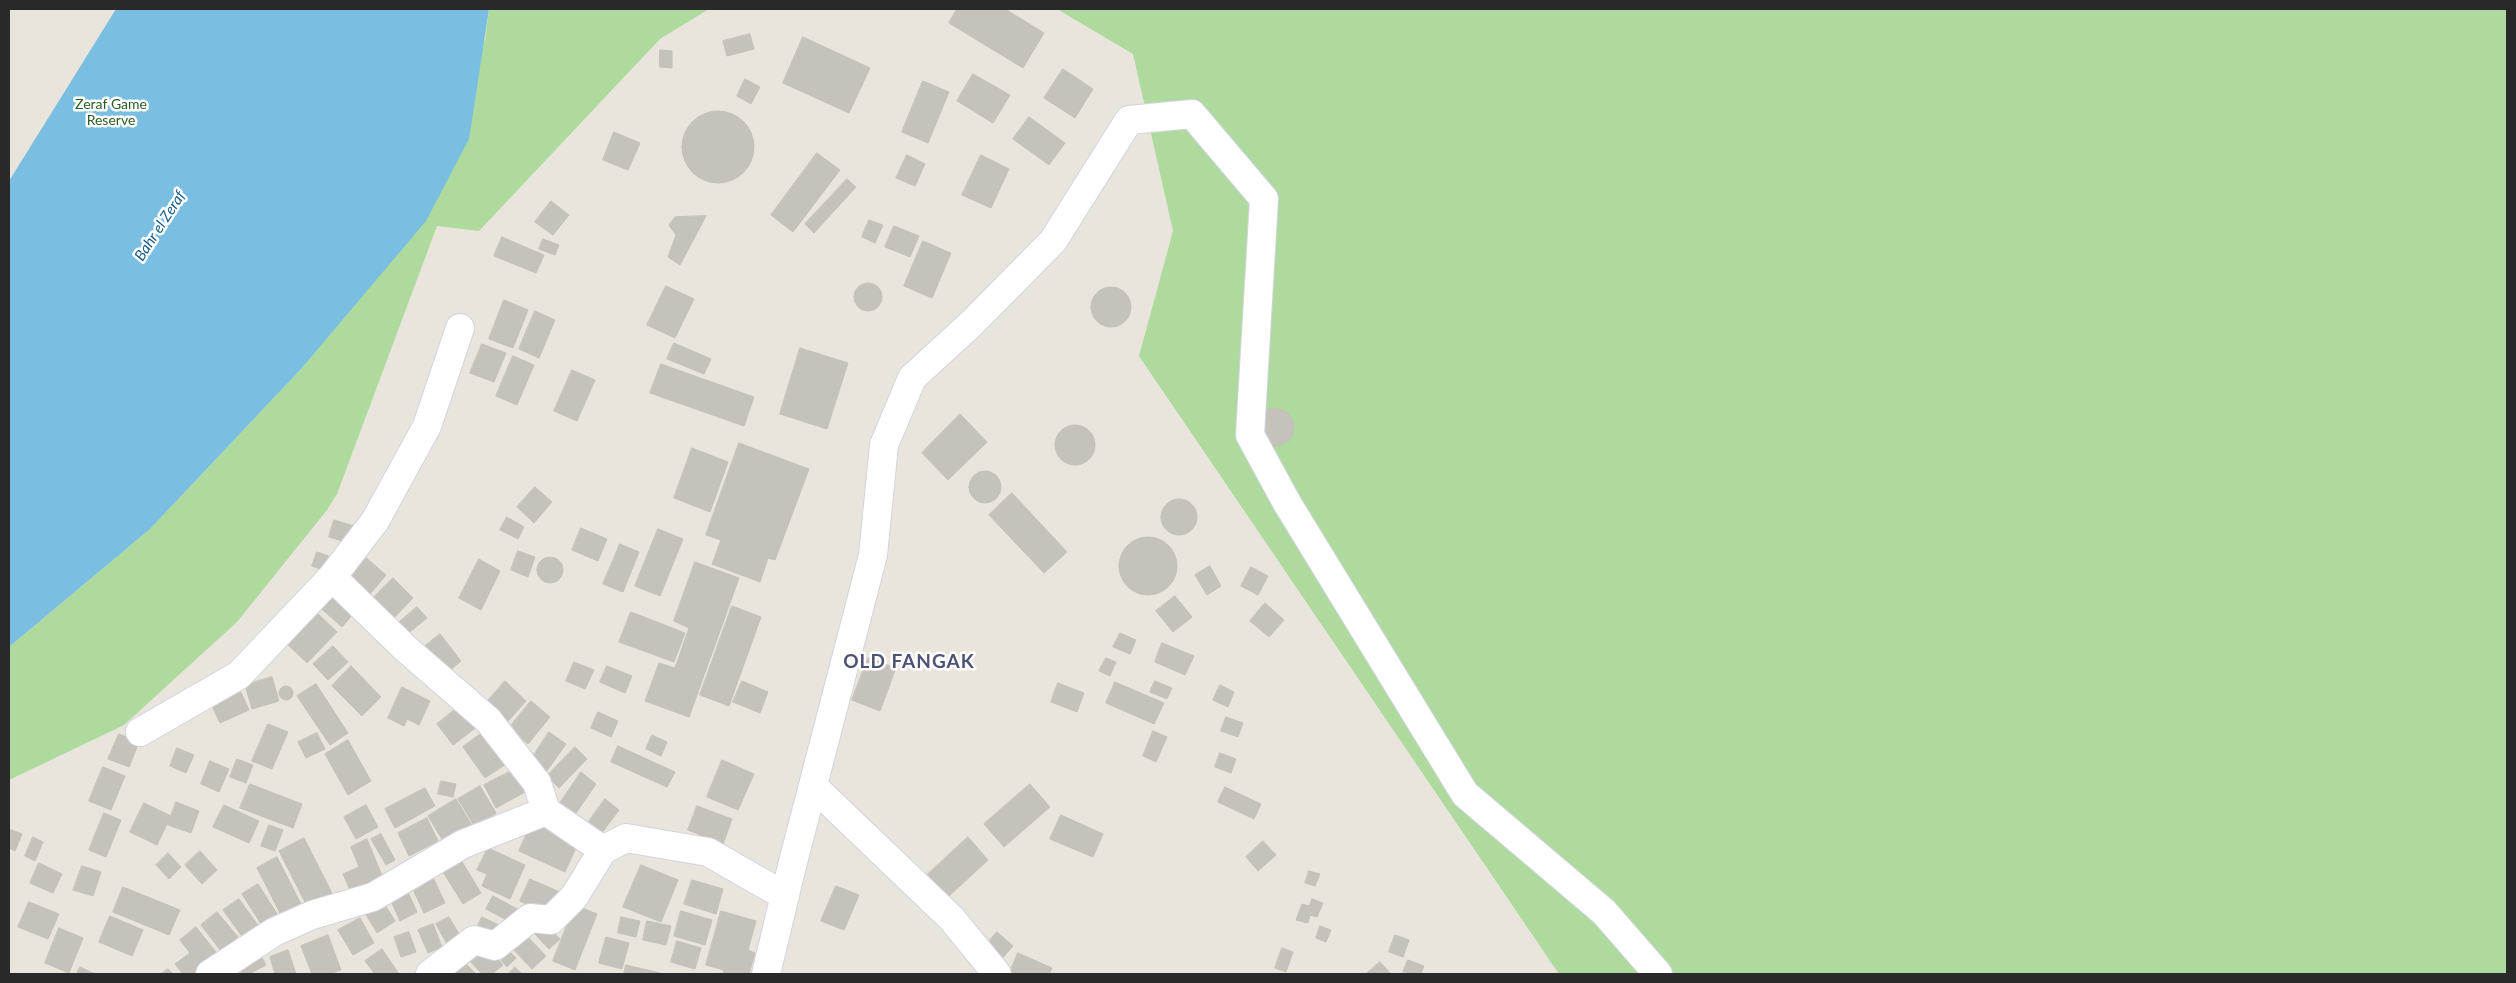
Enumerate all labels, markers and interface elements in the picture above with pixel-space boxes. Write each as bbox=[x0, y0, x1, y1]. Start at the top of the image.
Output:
park label: Zeraf Game Reserve bbox=[75, 96, 147, 128]
water label: Bahr el Zeraf bbox=[131, 188, 189, 264]
district label: OLD FANGAK bbox=[842, 651, 976, 673]

